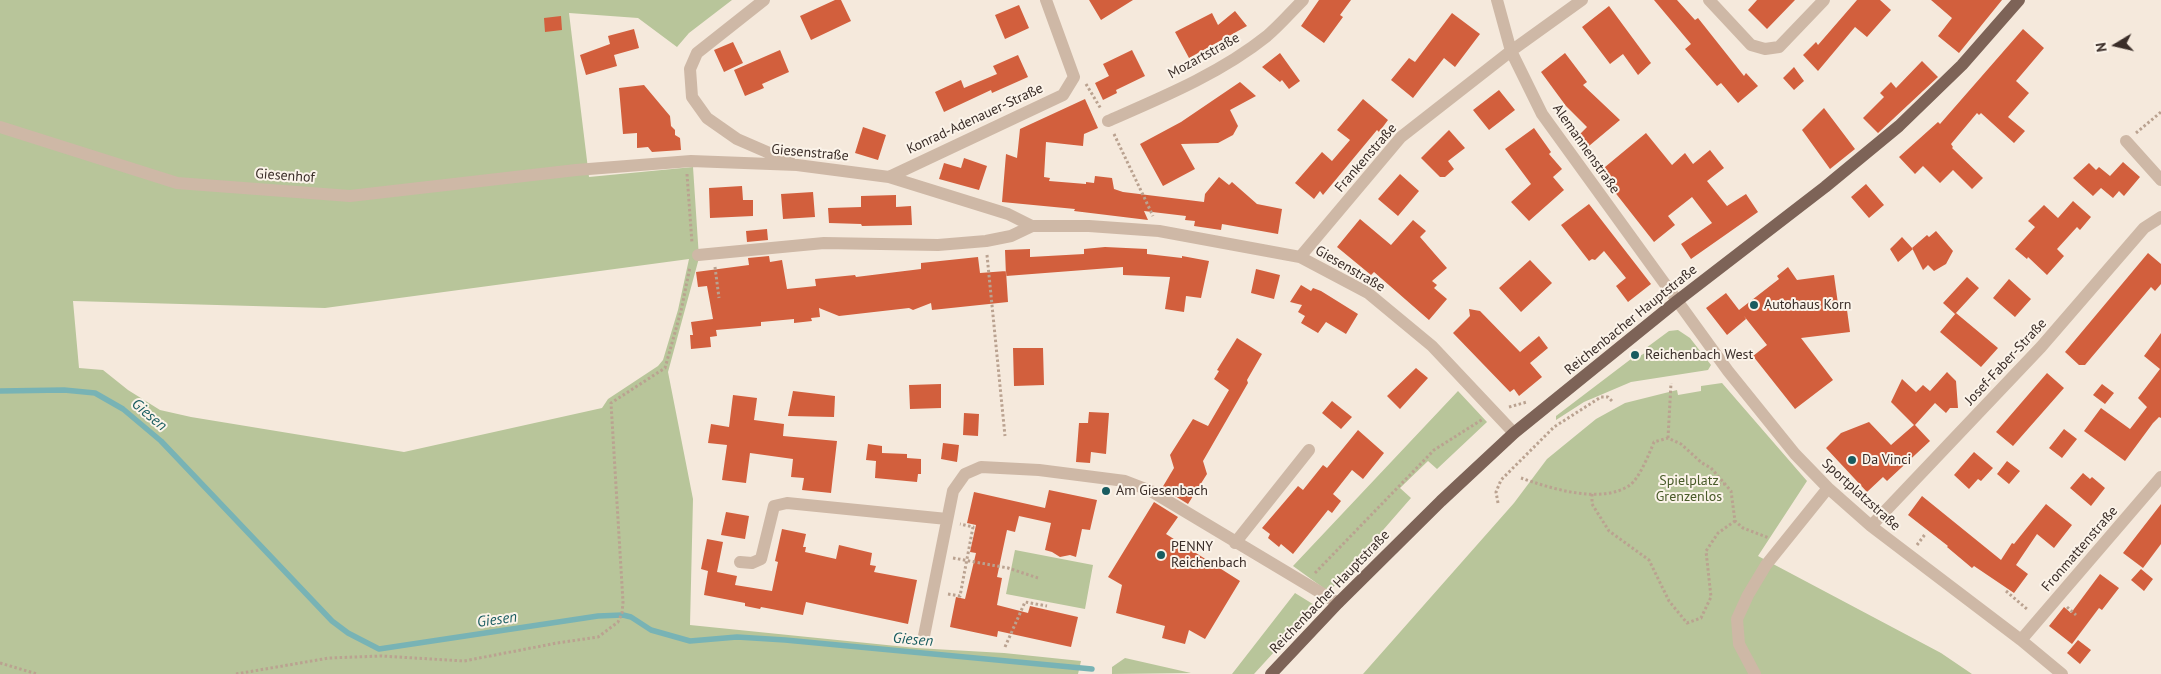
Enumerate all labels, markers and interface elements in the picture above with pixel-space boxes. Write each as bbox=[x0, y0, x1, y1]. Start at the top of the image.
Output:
north arrow bbox=[2091, 20, 2141, 70]
street label: Mozartstraße bbox=[1165, 29, 1243, 83]
text: N bbox=[2092, 41, 2111, 53]
street label: Konrad-Adenauer-Straße bbox=[904, 80, 1046, 158]
street label: Alemannenstraße bbox=[1549, 101, 1623, 197]
street label: Frankenstraße bbox=[1332, 120, 1400, 196]
street label: Giesenstraße bbox=[770, 141, 850, 165]
street label: Giesenhof bbox=[255, 166, 315, 186]
street label: Giesenstraße bbox=[1312, 242, 1388, 296]
street label: Reichenbacher Hauptstraße bbox=[1561, 261, 1701, 379]
place label: Autohaus Korn bbox=[1764, 297, 1851, 313]
marker: Autohaus Korn bbox=[1748, 299, 1760, 311]
street label: Josef-Faber-Straße bbox=[1962, 315, 2050, 409]
place label: Reichenbach West bbox=[1645, 347, 1753, 363]
marker: Reichenbach West bbox=[1629, 349, 1641, 361]
water label: Giesen bbox=[128, 395, 170, 435]
place label: Da Vinci bbox=[1862, 452, 1911, 468]
marker: Da Vinci bbox=[1846, 454, 1858, 466]
street label: Sportplatzstraße bbox=[1818, 455, 1904, 535]
park label: Spielplatz Grenzenlos bbox=[1656, 473, 1722, 506]
place label: Am Giesenbach bbox=[1116, 483, 1208, 499]
marker: Am Giesenbach bbox=[1100, 485, 1112, 497]
street label: Fronmattenstraße bbox=[2038, 503, 2122, 595]
street label: Reichenbacher Hauptstraße bbox=[1267, 527, 1393, 657]
place label: PENNY Reichenbach bbox=[1171, 539, 1247, 572]
marker: PENNY Reichenbach bbox=[1155, 549, 1167, 561]
water label: Giesen bbox=[476, 608, 518, 632]
water label: Giesen bbox=[892, 629, 934, 651]

